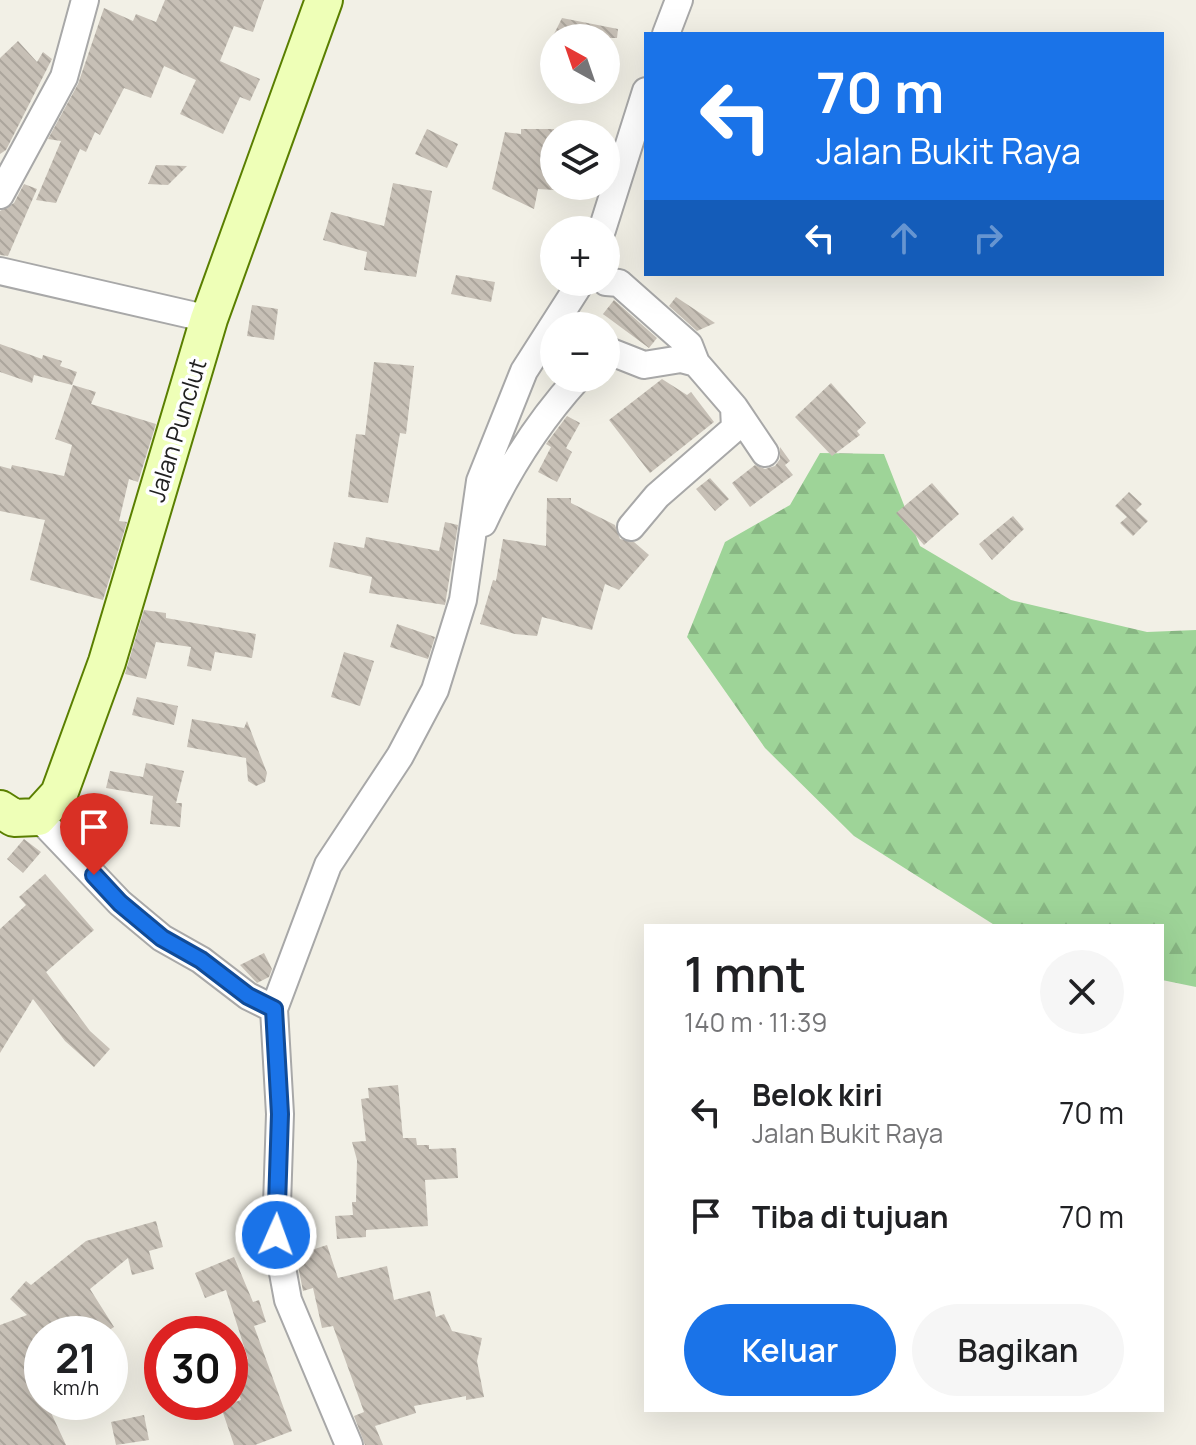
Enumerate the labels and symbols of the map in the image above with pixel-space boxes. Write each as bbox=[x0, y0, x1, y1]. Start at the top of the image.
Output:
north arrow bbox=[540, 24, 620, 104]
street label: Jalan Punclut bbox=[139, 355, 213, 505]
pin bbox=[60, 793, 128, 875]
position arrow bbox=[234, 1193, 318, 1277]
speed limit sign: 30 bbox=[144, 1316, 248, 1420]

